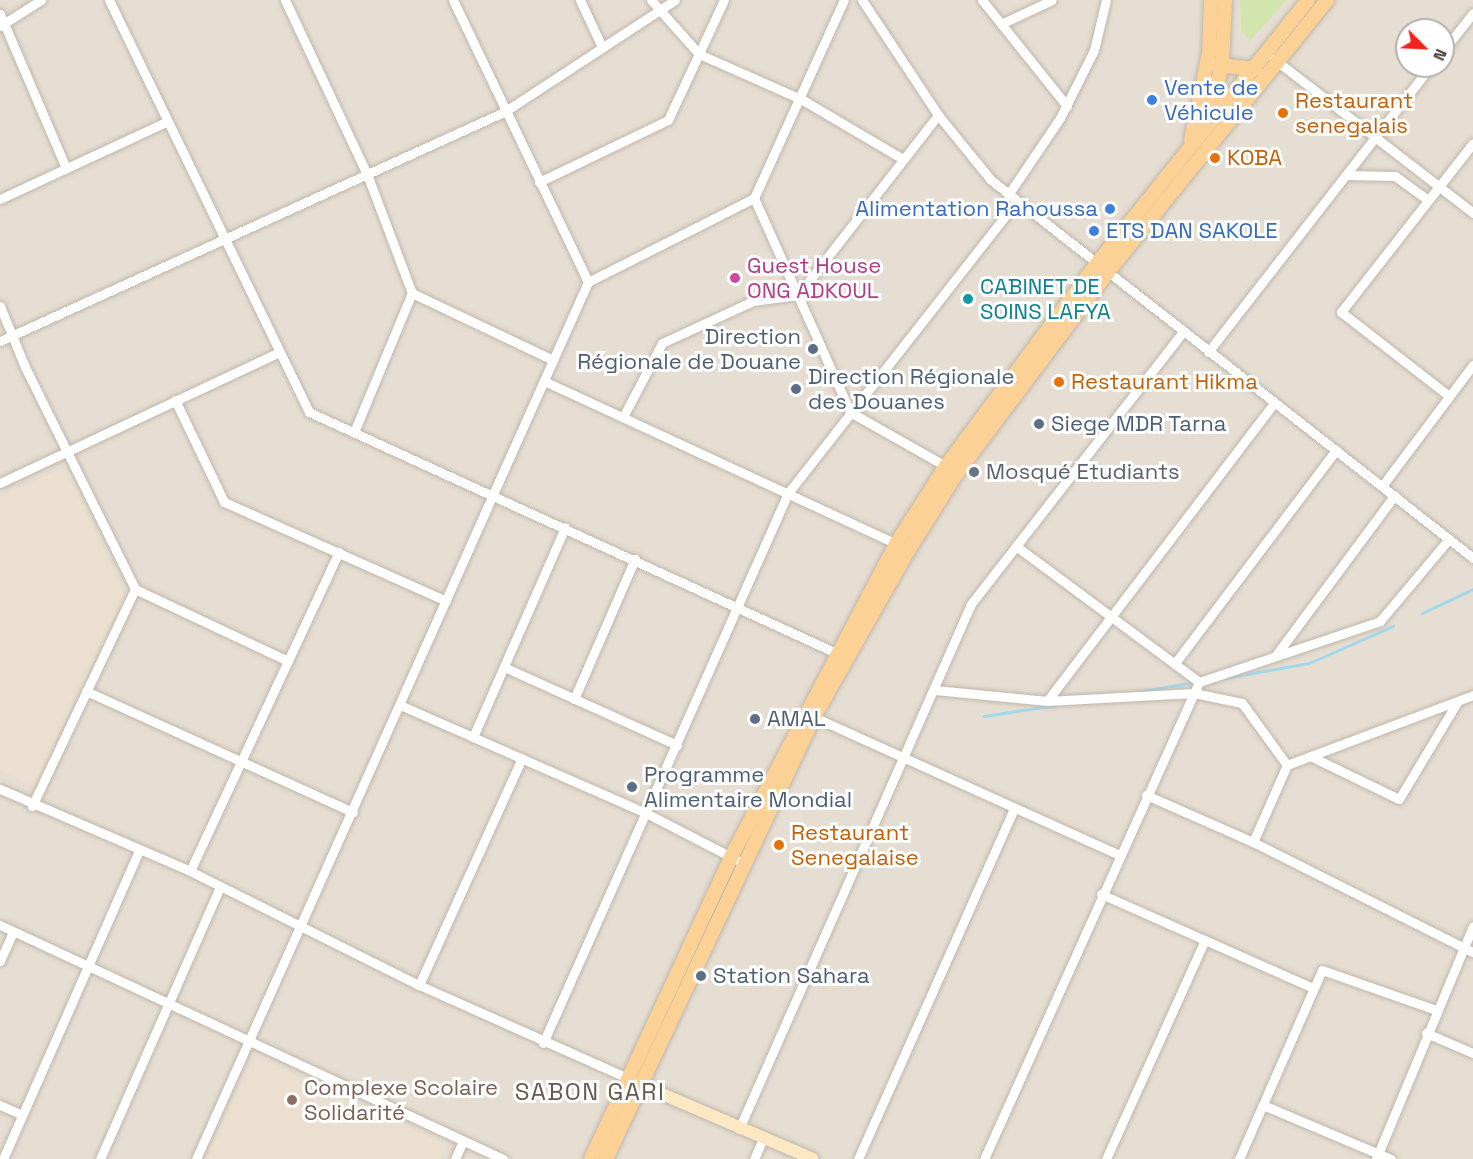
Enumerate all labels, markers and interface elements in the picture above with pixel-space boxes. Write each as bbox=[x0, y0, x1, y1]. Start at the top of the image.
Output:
north arrow bbox=[1395, 18, 1455, 78]
text: N bbox=[1428, 46, 1452, 64]
place label: Vente de Véhicule bbox=[1164, 74, 1259, 125]
place label: Restaurant senegalais bbox=[1295, 87, 1413, 138]
marker: Vente de Véhicule bbox=[1145, 93, 1159, 107]
marker: Restaurant senegalais bbox=[1276, 106, 1290, 120]
place label: KOBA bbox=[1227, 145, 1282, 171]
marker: KOBA bbox=[1208, 151, 1222, 165]
place label: Alimentation Rahoussa bbox=[855, 196, 1098, 222]
marker: Alimentation Rahoussa bbox=[1103, 202, 1117, 216]
place label: ETS DAN SAKOLE bbox=[1106, 218, 1278, 244]
marker: ETS DAN SAKOLE bbox=[1087, 224, 1101, 238]
place label: Guest House ONG ADKOUL bbox=[747, 252, 881, 304]
marker: Guest House ONG ADKOUL bbox=[728, 271, 742, 285]
place label: CABINET DE SOINS LAFYA bbox=[980, 273, 1111, 324]
marker: CABINET DE SOINS LAFYA bbox=[961, 292, 975, 306]
place label: Direction Régionale de Douane bbox=[577, 323, 801, 374]
marker: Direction Régionale de Douane bbox=[806, 342, 820, 356]
place label: Direction Régionale des Douanes bbox=[808, 363, 1014, 414]
place label: Restaurant Hikma bbox=[1071, 369, 1258, 395]
marker: Restaurant Hikma bbox=[1052, 375, 1066, 389]
marker: Direction Régionale des Douanes bbox=[789, 382, 803, 396]
place label: Siege MDR Tarna bbox=[1051, 411, 1227, 437]
marker: Siege MDR Tarna bbox=[1032, 417, 1046, 431]
place label: Mosqué Etudiants bbox=[986, 459, 1180, 485]
marker: Mosqué Etudiants bbox=[967, 465, 981, 479]
place label: AMAL bbox=[767, 706, 826, 732]
marker: AMAL bbox=[748, 712, 762, 726]
place label: Programme Alimentaire Mondial bbox=[644, 761, 852, 812]
marker: Programme Alimentaire Mondial bbox=[625, 780, 639, 794]
place label: Restaurant Senegalaise bbox=[791, 819, 919, 870]
marker: Restaurant Senegalaise bbox=[772, 838, 786, 852]
place label: Station Sahara bbox=[713, 963, 870, 989]
marker: Station Sahara bbox=[694, 969, 708, 983]
place label: Complexe Scolaire Solidarité bbox=[304, 1074, 498, 1126]
district label: SABON GARI bbox=[515, 1078, 665, 1106]
marker: Complexe Scolaire Solidarité bbox=[285, 1093, 299, 1107]

